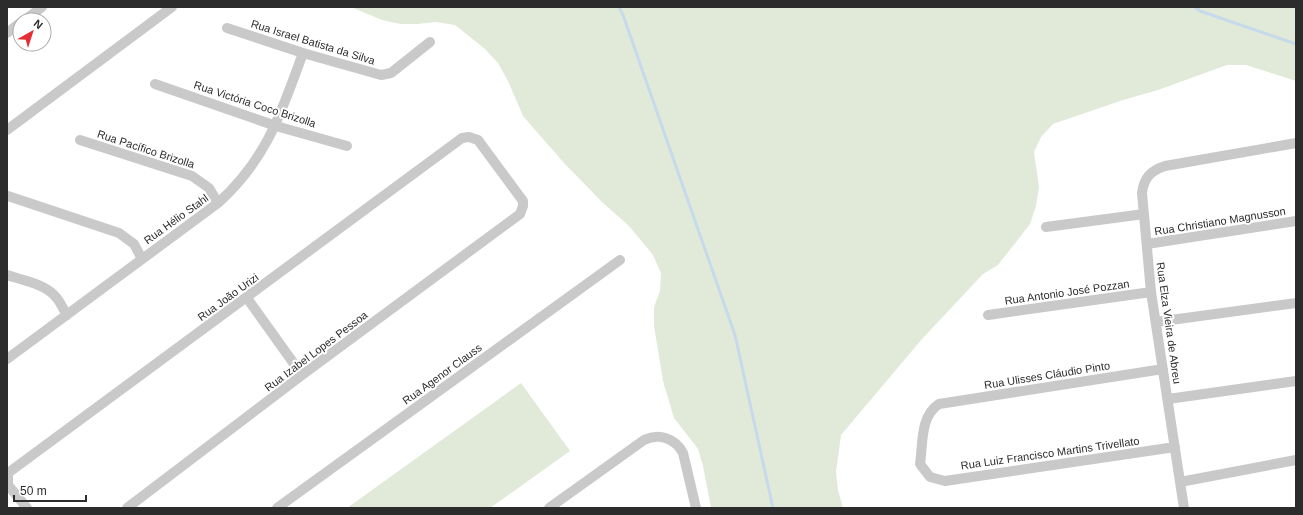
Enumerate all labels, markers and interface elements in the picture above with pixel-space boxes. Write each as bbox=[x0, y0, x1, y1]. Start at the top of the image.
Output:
north arrow bbox=[12, 12, 52, 52]
text: N bbox=[31, 17, 45, 31]
street label: Rua Israel Batista da Silva bbox=[250, 17, 377, 67]
street label: Rua Victória Coco Brizolla bbox=[192, 79, 318, 130]
street label: Rua Pacífico Brizolla bbox=[96, 128, 197, 171]
street label: Rua Hélio Stahl bbox=[142, 192, 210, 246]
street label: Rua Christiano Magnusson bbox=[1154, 205, 1286, 237]
street label: Rua Elza Vieira de Abreu bbox=[1155, 261, 1183, 385]
street label: Rua João Urizi bbox=[195, 271, 261, 323]
street label: Rua Antonio José Pozzan bbox=[1004, 277, 1130, 307]
street label: Rua Izabel Lopes Pessoa bbox=[262, 308, 370, 394]
street label: Rua Agenor Clauss bbox=[400, 341, 484, 407]
street label: Rua Ulisses Cláudio Pinto bbox=[983, 359, 1111, 391]
street label: Rua Luiz Francisco Martins Trivellato bbox=[960, 435, 1140, 471]
scale bar bbox=[14, 477, 86, 503]
text: 50 m bbox=[20, 484, 47, 498]

